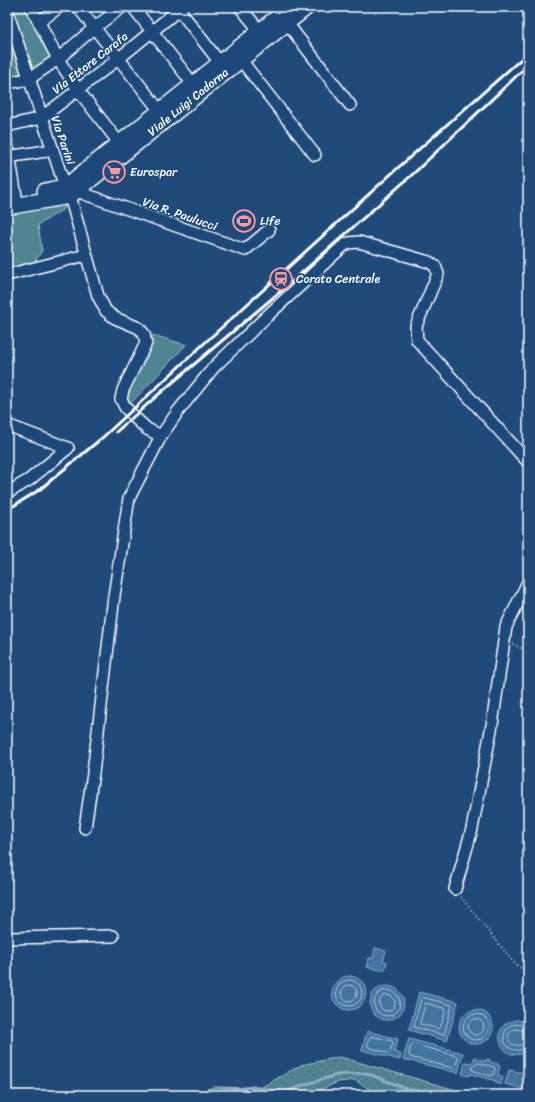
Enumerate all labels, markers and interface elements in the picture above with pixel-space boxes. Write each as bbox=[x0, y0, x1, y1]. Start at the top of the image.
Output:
street label: Via Ettore Carafa bbox=[47, 26, 133, 100]
street label: Viale Luigi Cadorna bbox=[142, 62, 234, 142]
street label: Via Parini bbox=[44, 112, 82, 168]
supermarket icon: Eurospar bbox=[101, 159, 127, 185]
place label: Eurospar bbox=[130, 161, 178, 183]
street label: Via R. Paulucci bbox=[139, 191, 221, 237]
sports icon: Life bbox=[231, 208, 257, 234]
place label: Life bbox=[260, 210, 280, 232]
station icon: Corato Centrale bbox=[268, 266, 294, 292]
place label: Corato Centrale bbox=[296, 268, 381, 290]

